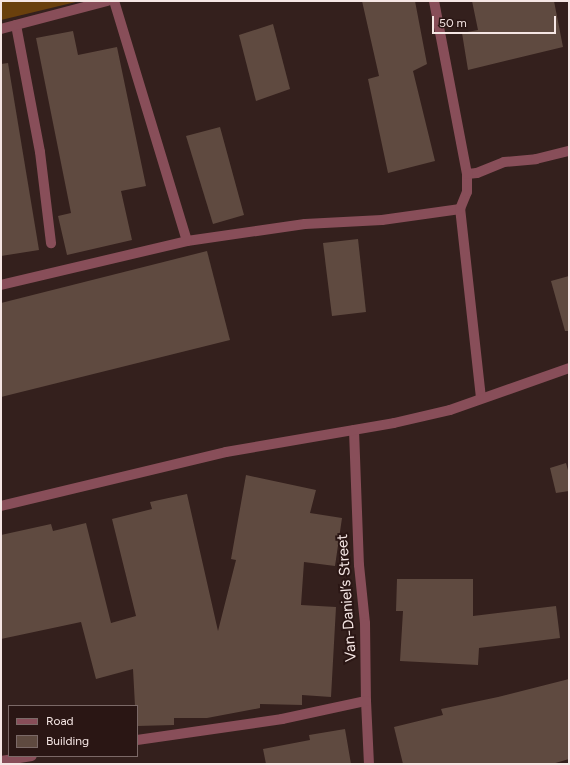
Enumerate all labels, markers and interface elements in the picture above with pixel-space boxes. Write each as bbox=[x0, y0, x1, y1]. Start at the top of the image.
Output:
scale bar bbox=[434, 8, 558, 34]
text: 50 m bbox=[439, 16, 467, 30]
street label: Van-Daniel’s Street bbox=[334, 534, 360, 662]
legend bbox=[8, 705, 138, 757]
text: Road bbox=[46, 714, 74, 728]
text: Building bbox=[46, 734, 89, 748]

